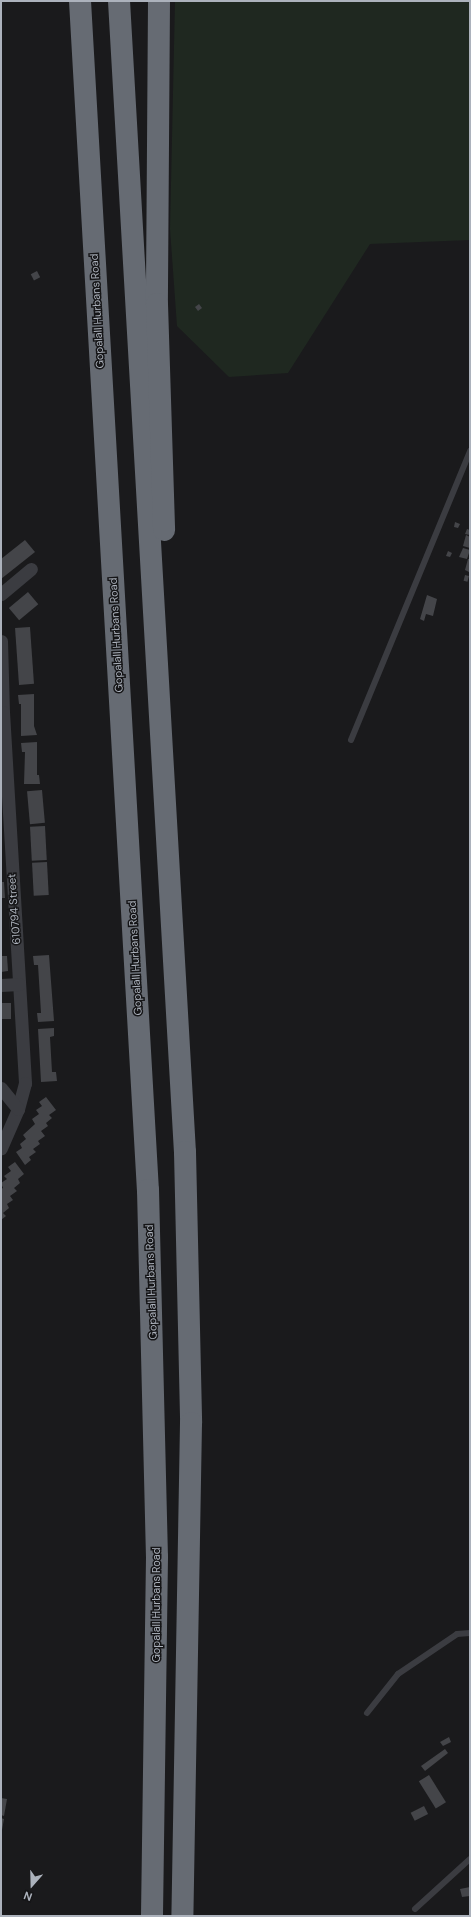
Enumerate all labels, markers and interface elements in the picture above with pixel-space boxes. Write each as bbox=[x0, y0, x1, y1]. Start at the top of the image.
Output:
street label: Gopalall Hurbans Road bbox=[87, 253, 107, 369]
street label: Gopalall Hurbans Road bbox=[106, 577, 126, 693]
street label: 610794 Street bbox=[5, 873, 23, 945]
street label: Gopalall Hurbans Road bbox=[125, 900, 145, 1016]
street label: Gopalall Hurbans Road bbox=[142, 1224, 160, 1340]
street label: Gopalall Hurbans Road bbox=[149, 1547, 163, 1663]
north arrow bbox=[12, 1865, 52, 1905]
text: N bbox=[22, 1888, 34, 1904]

